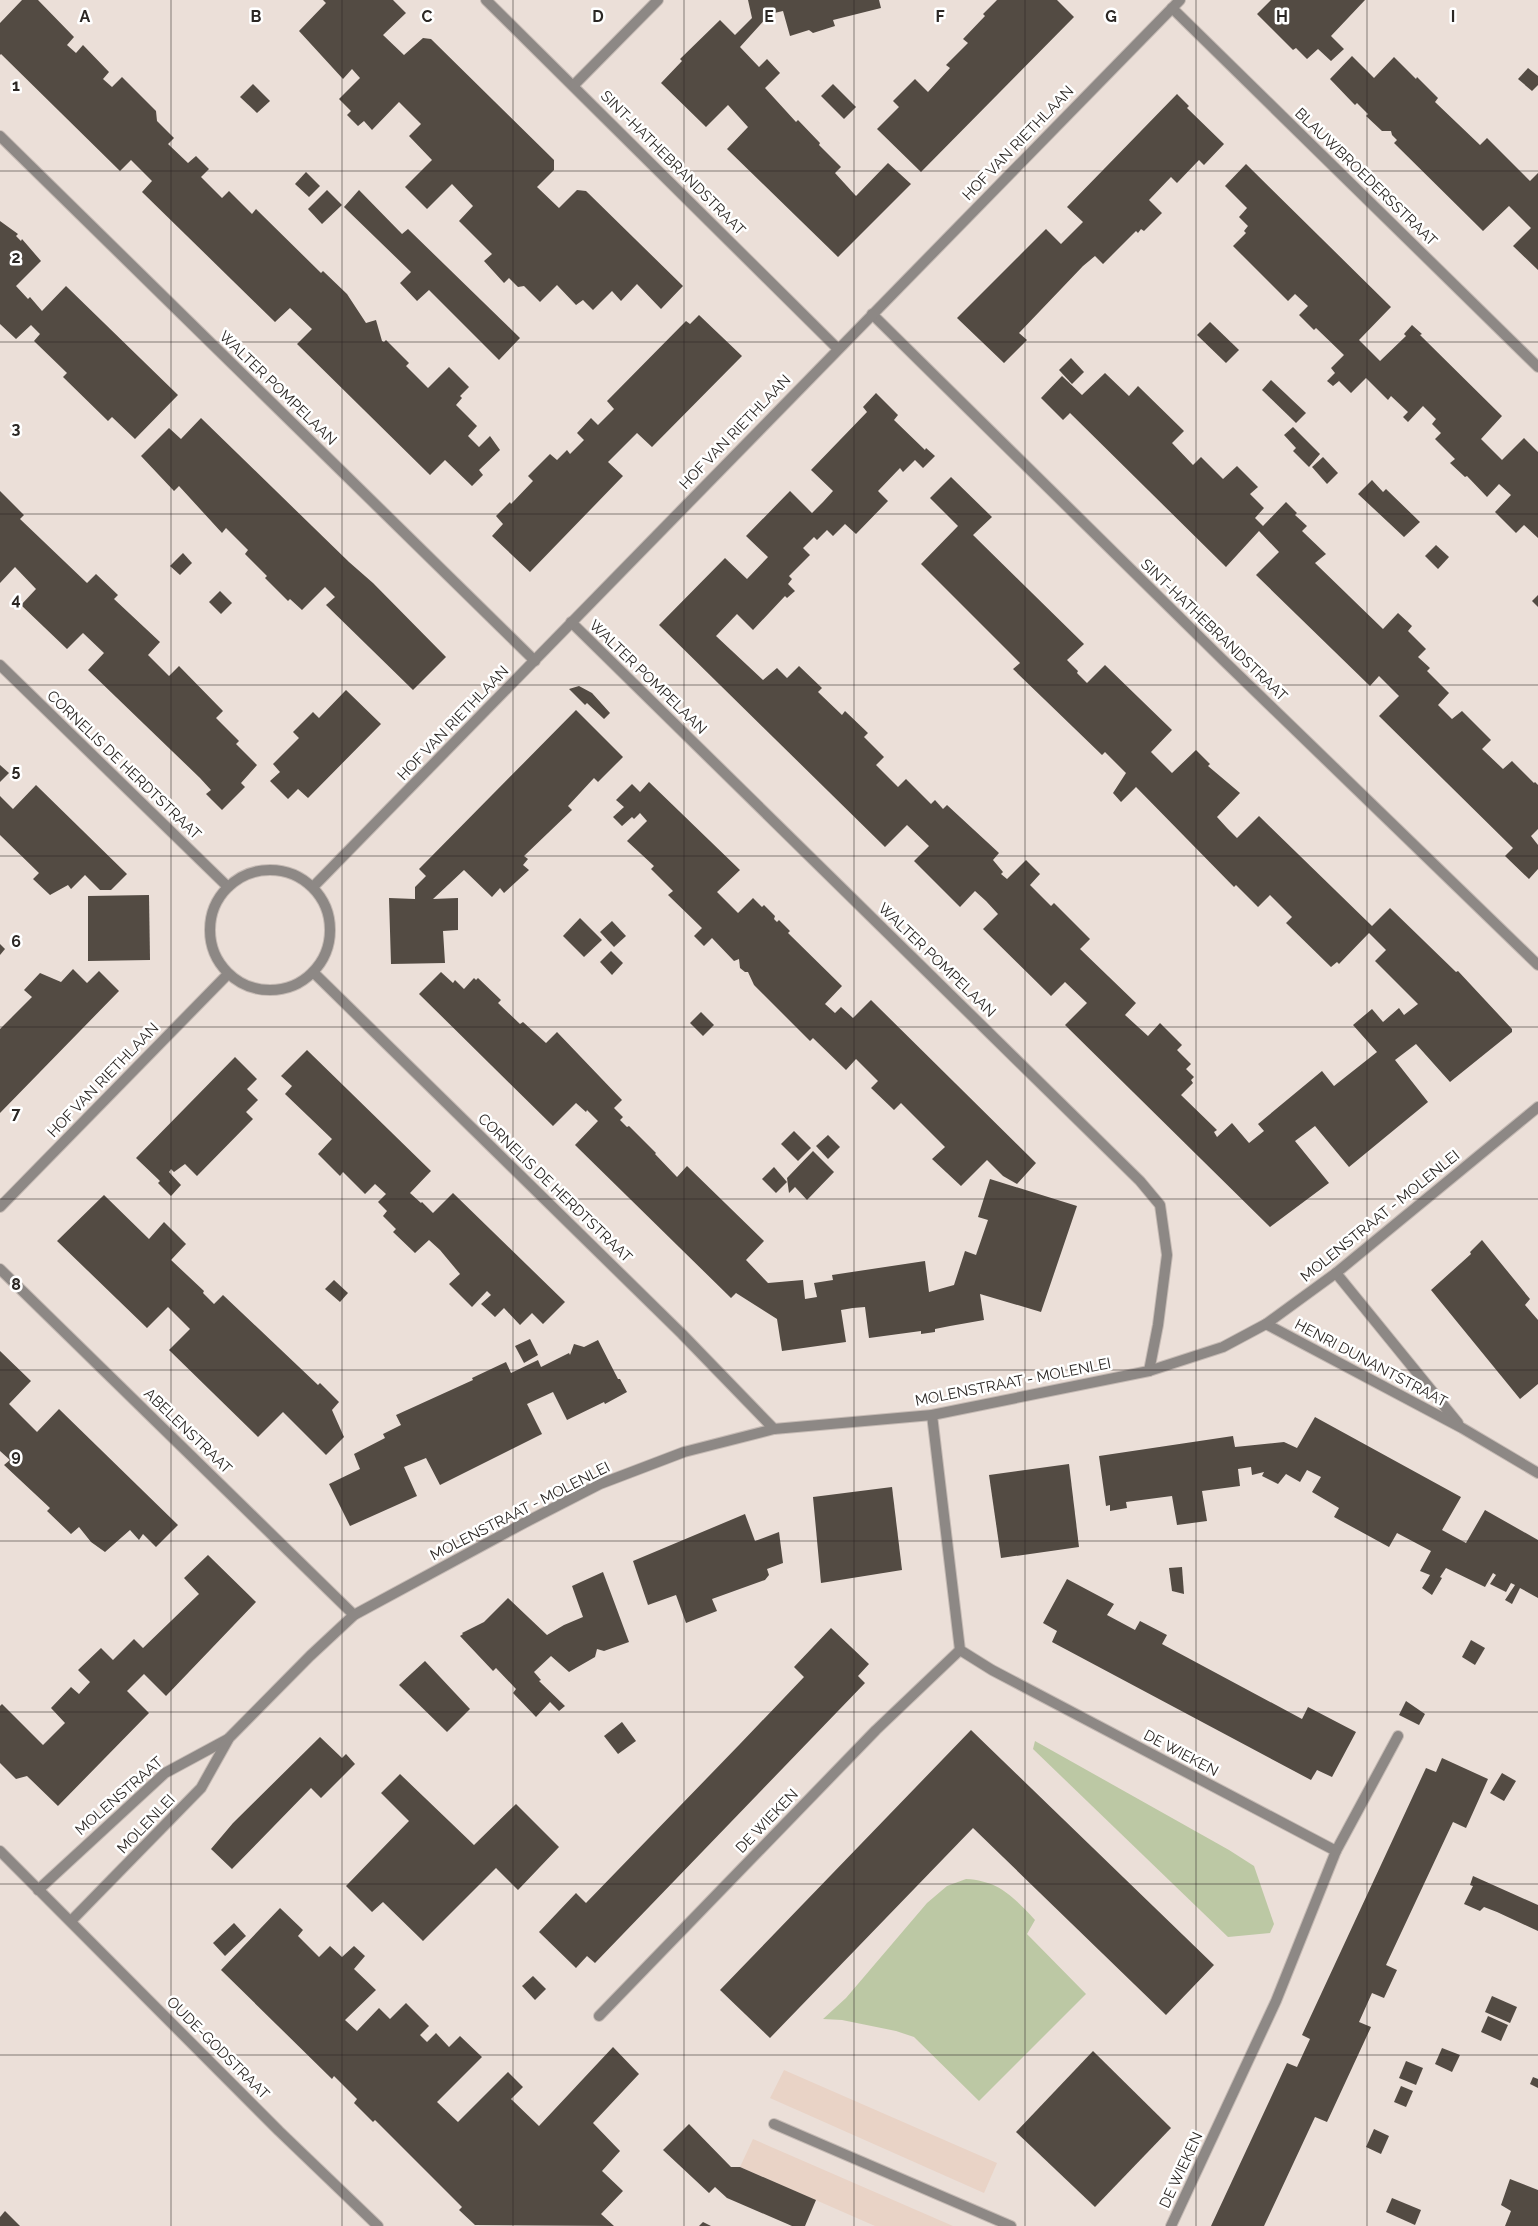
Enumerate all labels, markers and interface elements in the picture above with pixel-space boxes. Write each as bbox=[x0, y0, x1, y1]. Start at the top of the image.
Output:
text: A bbox=[80, 7, 91, 26]
text: B bbox=[251, 7, 262, 26]
text: C bbox=[422, 7, 433, 26]
text: D bbox=[592, 7, 604, 26]
text: E bbox=[764, 7, 774, 26]
text: F bbox=[935, 7, 945, 26]
text: G bbox=[1105, 7, 1117, 26]
text: H bbox=[1276, 7, 1288, 26]
text: I bbox=[1451, 7, 1455, 26]
text: 1 bbox=[12, 76, 20, 95]
street label: HOF VAN RIETHLAAN bbox=[959, 82, 1077, 204]
street label: SINT-HATHEBRANDSTRAAT bbox=[597, 87, 749, 239]
street label: BLAUWBROEDERSSTRAAT bbox=[1291, 104, 1441, 250]
text: 2 bbox=[11, 248, 21, 267]
street label: WALTER POMPELAAN bbox=[215, 327, 341, 449]
street label: HOF VAN RIETHLAAN bbox=[676, 371, 794, 493]
text: 3 bbox=[12, 419, 21, 438]
street label: SINT-HATHEBRANDSTRAAT bbox=[1137, 555, 1291, 705]
text: 4 bbox=[11, 590, 21, 609]
street label: WALTER POMPELAAN bbox=[585, 616, 711, 738]
street label: HOF VAN RIETHLAAN bbox=[394, 662, 512, 784]
street label: CORNELIS DE HERDTSTRAAT bbox=[43, 687, 205, 843]
text: 5 bbox=[12, 761, 21, 780]
street label: WALTER POMPELAAN bbox=[874, 899, 1000, 1021]
text: 6 bbox=[11, 932, 21, 951]
street label: HOF VAN RIETHLAAN bbox=[44, 1019, 162, 1141]
text: 7 bbox=[12, 1104, 21, 1123]
street label: CORNELIS DE HERDTSTRAAT bbox=[474, 1110, 636, 1266]
street label: MOLENSTRAAT - MOLENLEI bbox=[1297, 1146, 1463, 1286]
text: 8 bbox=[11, 1275, 21, 1294]
street label: HENRI DUNANTSTRAAT bbox=[1292, 1315, 1450, 1411]
street label: MOLENSTRAAT - MOLENLEI bbox=[913, 1354, 1113, 1410]
street label: ABELENSTRAAT bbox=[140, 1385, 236, 1477]
text: 9 bbox=[11, 1446, 21, 1465]
street label: MOLENSTRAAT - MOLENLEI bbox=[427, 1458, 613, 1564]
street label: DE WIEKEN bbox=[1141, 1726, 1221, 1780]
street label: MOLENSTRAAT bbox=[71, 1753, 167, 1839]
street label: DE WIEKEN bbox=[732, 1785, 802, 1857]
street label: MOLENLEI bbox=[113, 1791, 179, 1857]
street label: OUDE-GODSTRAAT bbox=[163, 1993, 273, 2103]
street label: DE WIEKEN bbox=[1155, 2129, 1207, 2211]

